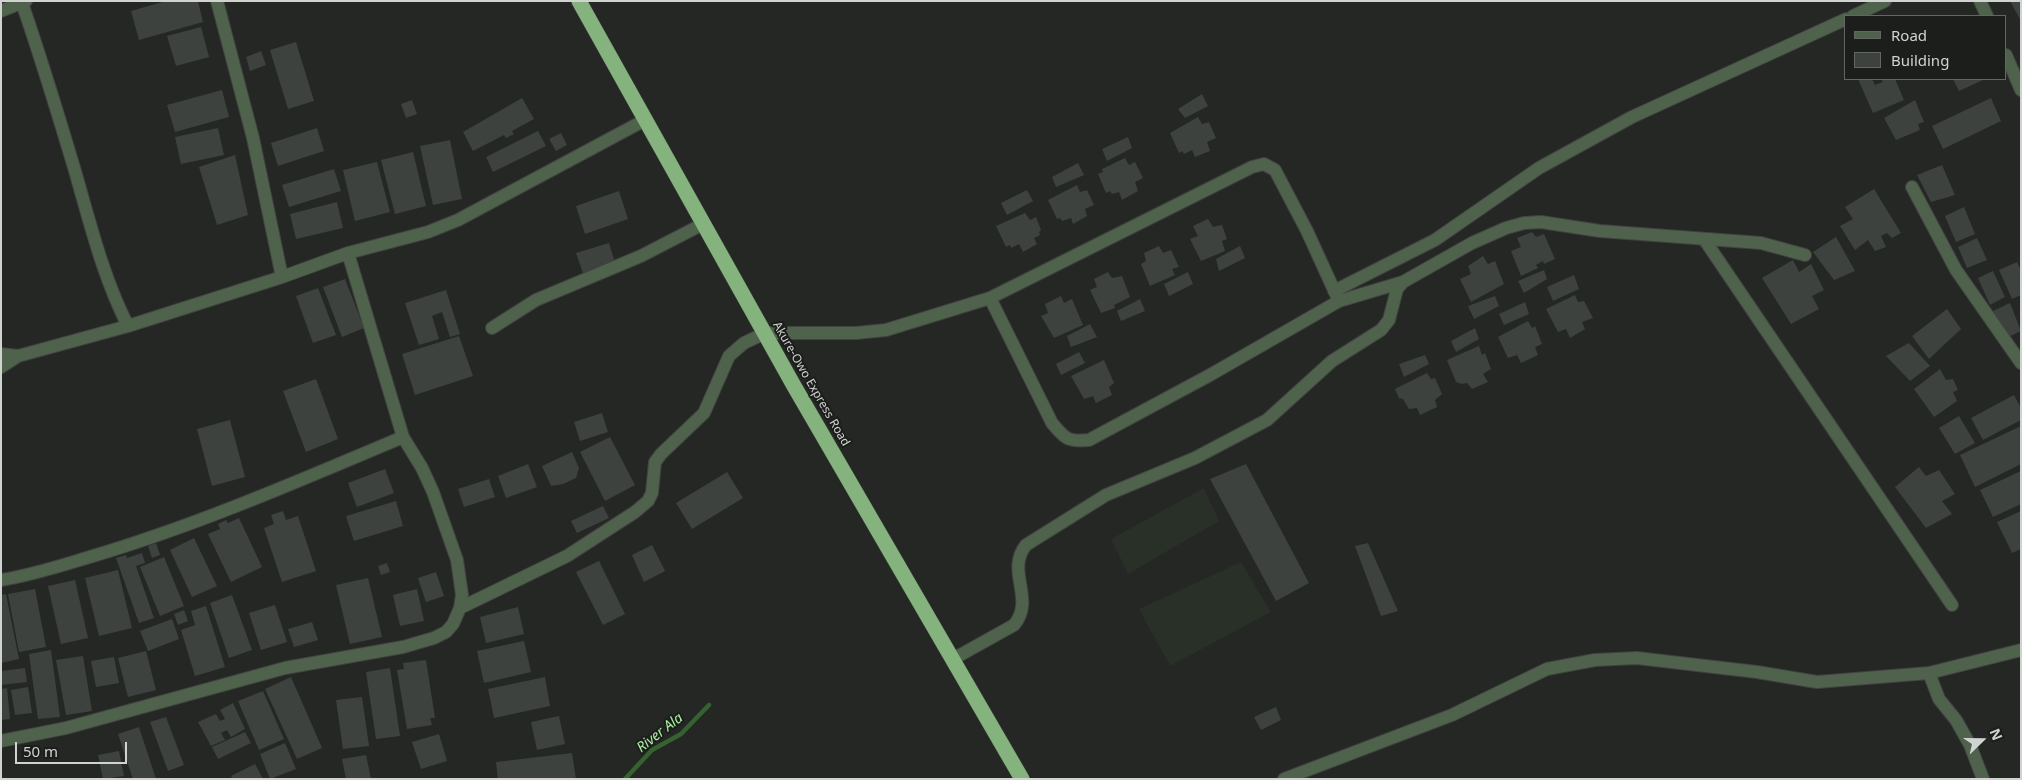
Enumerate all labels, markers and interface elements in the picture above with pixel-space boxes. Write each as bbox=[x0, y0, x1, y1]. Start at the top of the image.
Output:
legend bbox=[1844, 15, 2007, 80]
text: Road bbox=[1891, 25, 1927, 45]
text: Building bbox=[1891, 50, 1949, 70]
street label: Akure-Owo Express Road bbox=[769, 319, 853, 449]
water label: River Ala bbox=[634, 710, 686, 756]
north arrow bbox=[1957, 715, 2007, 765]
text: N bbox=[1985, 725, 2007, 743]
scale bar bbox=[18, 732, 130, 764]
text: 50 m bbox=[23, 741, 58, 761]

